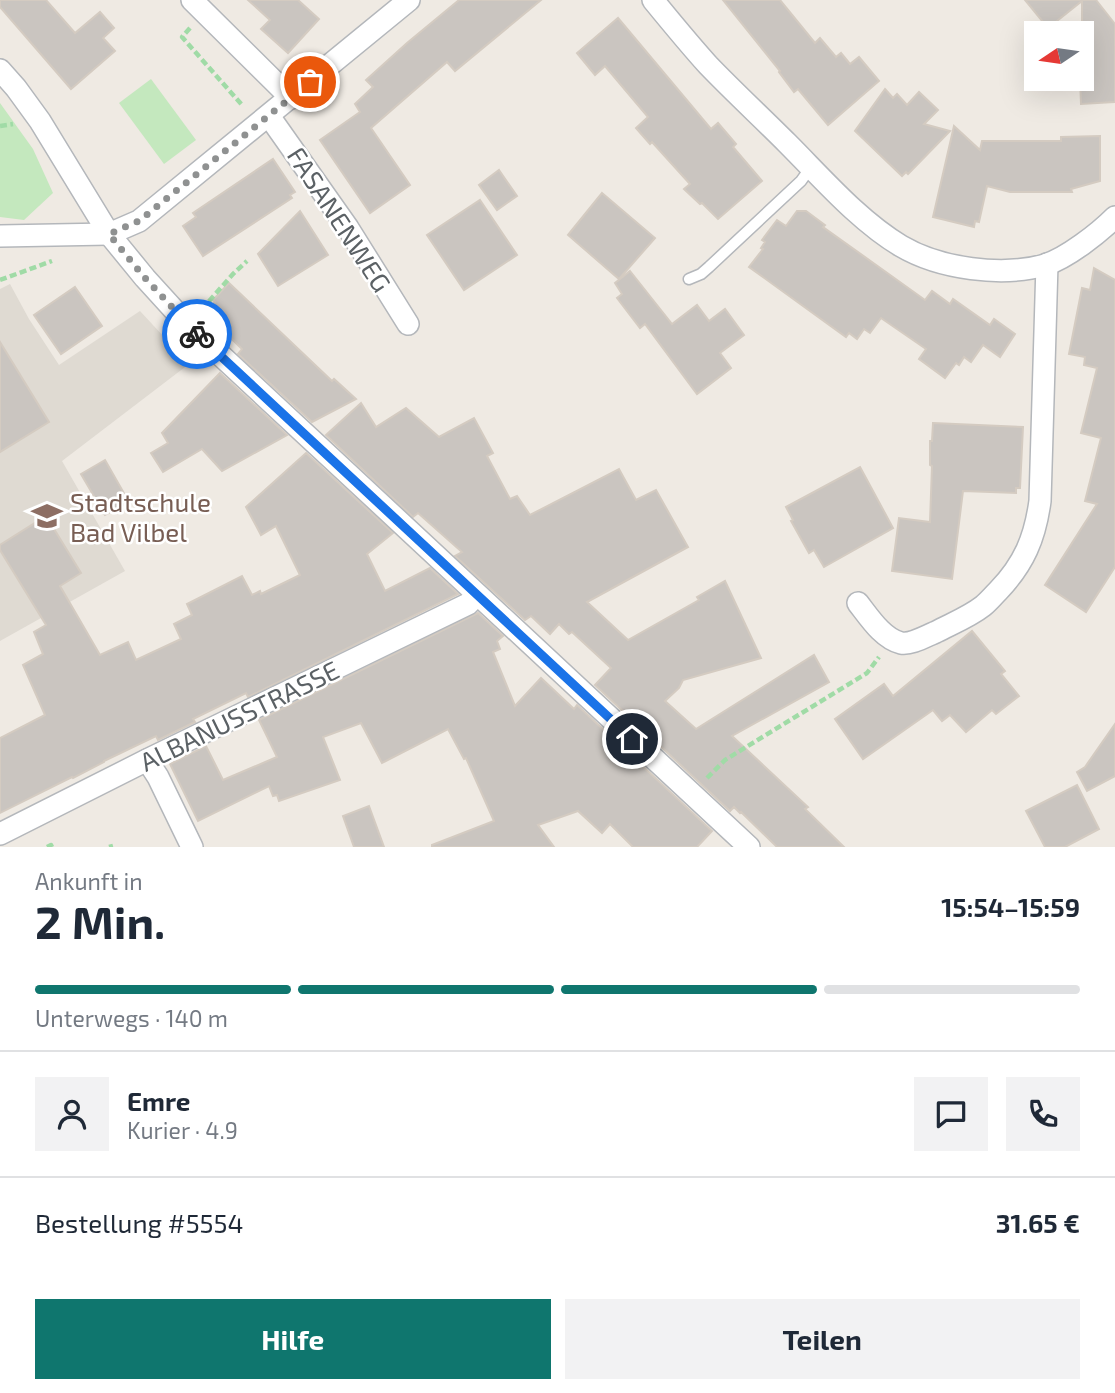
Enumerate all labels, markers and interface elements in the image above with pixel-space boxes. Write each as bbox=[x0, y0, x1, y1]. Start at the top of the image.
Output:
north arrow bbox=[1024, 21, 1094, 91]
map controls bbox=[1024, 21, 1094, 91]
pin bbox=[280, 52, 340, 112]
icon: bag bbox=[291, 63, 329, 101]
street label: FASANENWEG bbox=[282, 141, 398, 297]
courier bbox=[162, 299, 232, 369]
icon: bike bbox=[178, 315, 216, 353]
place label: Stadtschule Bad Vilbel bbox=[70, 486, 211, 547]
school or university icon: Stadtschule Bad Vilbel bbox=[30, 499, 64, 533]
street label: ALBANUSSTRASSE bbox=[134, 653, 344, 777]
pin bbox=[602, 709, 662, 769]
icon: home bbox=[613, 720, 651, 758]
text: Ankunft in bbox=[35, 867, 143, 895]
text: 15:54–15:59 bbox=[941, 891, 1080, 922]
text: 2 Min. bbox=[35, 893, 165, 948]
text: Unterwegs · 140 m bbox=[35, 1004, 228, 1032]
button: person bbox=[35, 1077, 109, 1151]
button: chat bbox=[914, 1077, 988, 1151]
button: phone bbox=[1006, 1077, 1080, 1151]
text: Emre bbox=[127, 1085, 190, 1116]
text: Kurier · 4.9 bbox=[127, 1116, 238, 1144]
text: Bestellung #5554 bbox=[35, 1207, 243, 1238]
text: 31.65 € bbox=[996, 1207, 1080, 1238]
button: Hilfe bbox=[35, 1299, 551, 1379]
button: Teilen bbox=[565, 1299, 1080, 1379]

